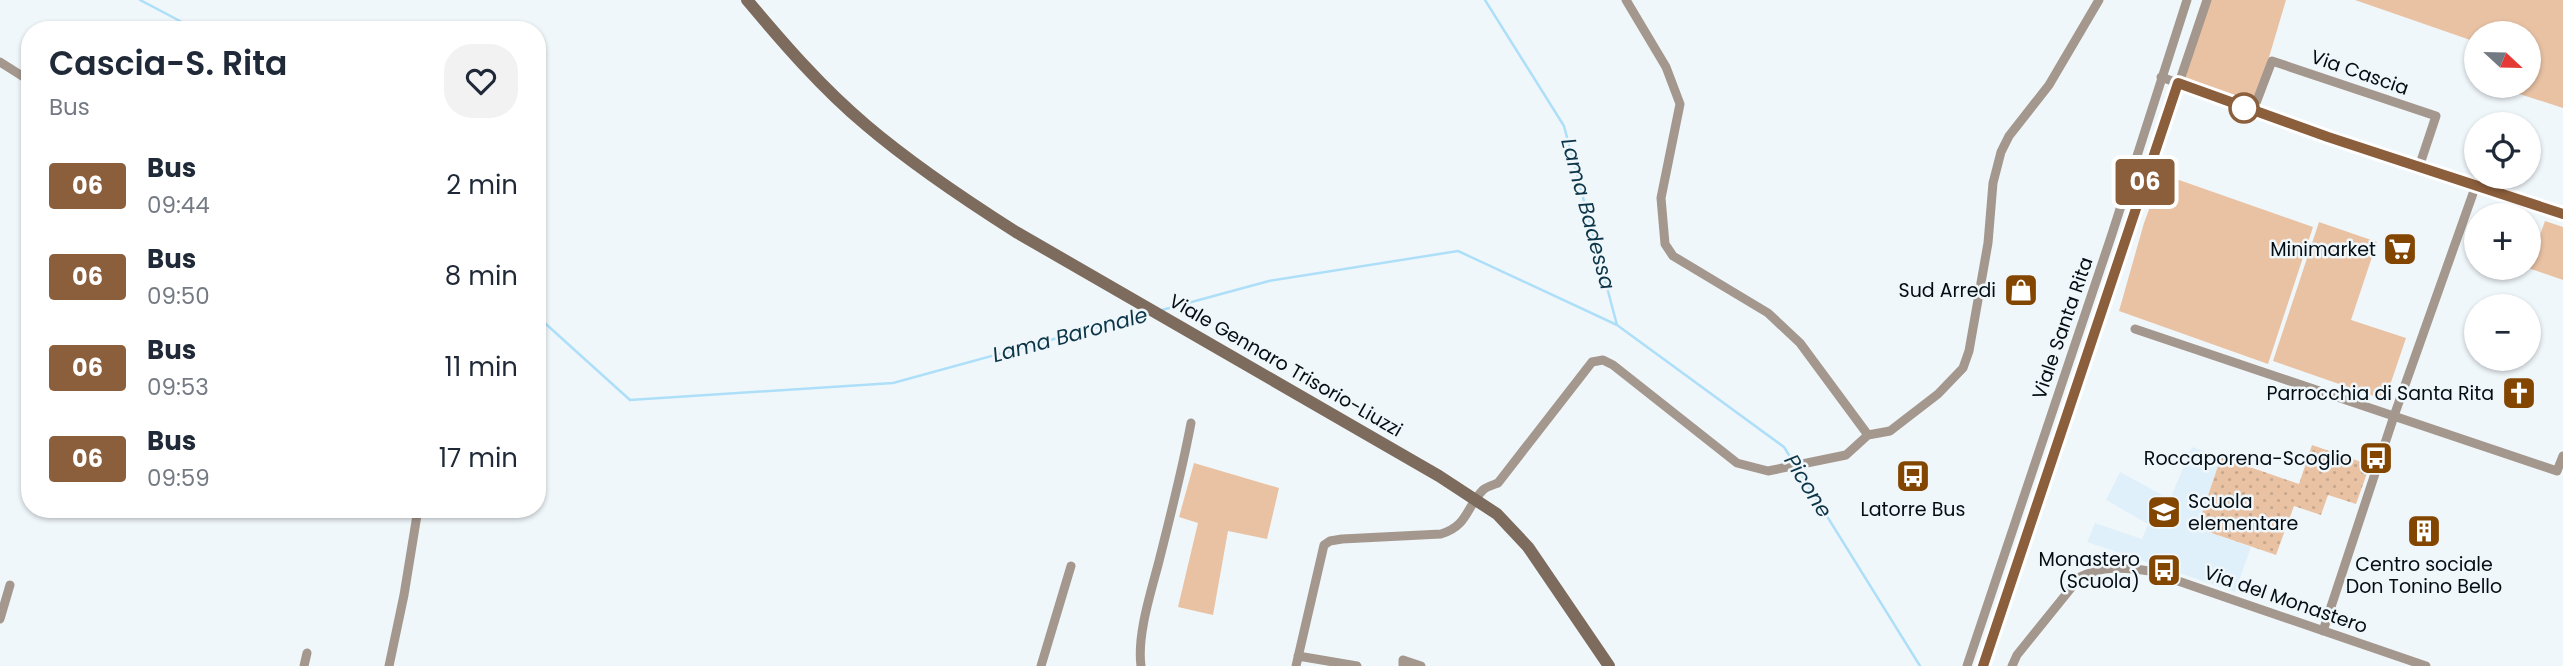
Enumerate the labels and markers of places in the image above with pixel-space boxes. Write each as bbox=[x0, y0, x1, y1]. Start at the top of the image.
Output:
unlabelled marker bbox=[2229, 93, 2259, 123]
supermarket icon: Minimarket bbox=[2381, 230, 2419, 268]
place label: Minimarket bbox=[2270, 236, 2376, 263]
shop icon: Sud Arredi bbox=[2002, 271, 2040, 309]
place label: Sud Arredi bbox=[1898, 277, 1996, 304]
church icon: Parrocchia di Santa Rita bbox=[2500, 374, 2538, 412]
place label: Parrocchia di Santa Rita bbox=[2266, 380, 2494, 407]
bus stop icon: Roccaporena-Scoglio bbox=[2357, 439, 2395, 477]
place label: Roccaporena-Scoglio bbox=[2144, 445, 2352, 472]
bus stop icon: Latorre Bus bbox=[1894, 457, 1932, 495]
place label: Scuola elementare bbox=[2188, 488, 2298, 537]
school or university icon: Scuola elementare bbox=[2145, 493, 2183, 531]
place label: Latorre Bus bbox=[1861, 496, 1965, 523]
building icon: Centro sociale Don Tonino Bello bbox=[2405, 512, 2443, 550]
place label: Monastero (Scuola) bbox=[2039, 546, 2140, 595]
bus stop icon: Monastero (Scuola) bbox=[2145, 551, 2183, 589]
place label: Centro sociale Don Tonino Bello bbox=[2346, 551, 2502, 600]

